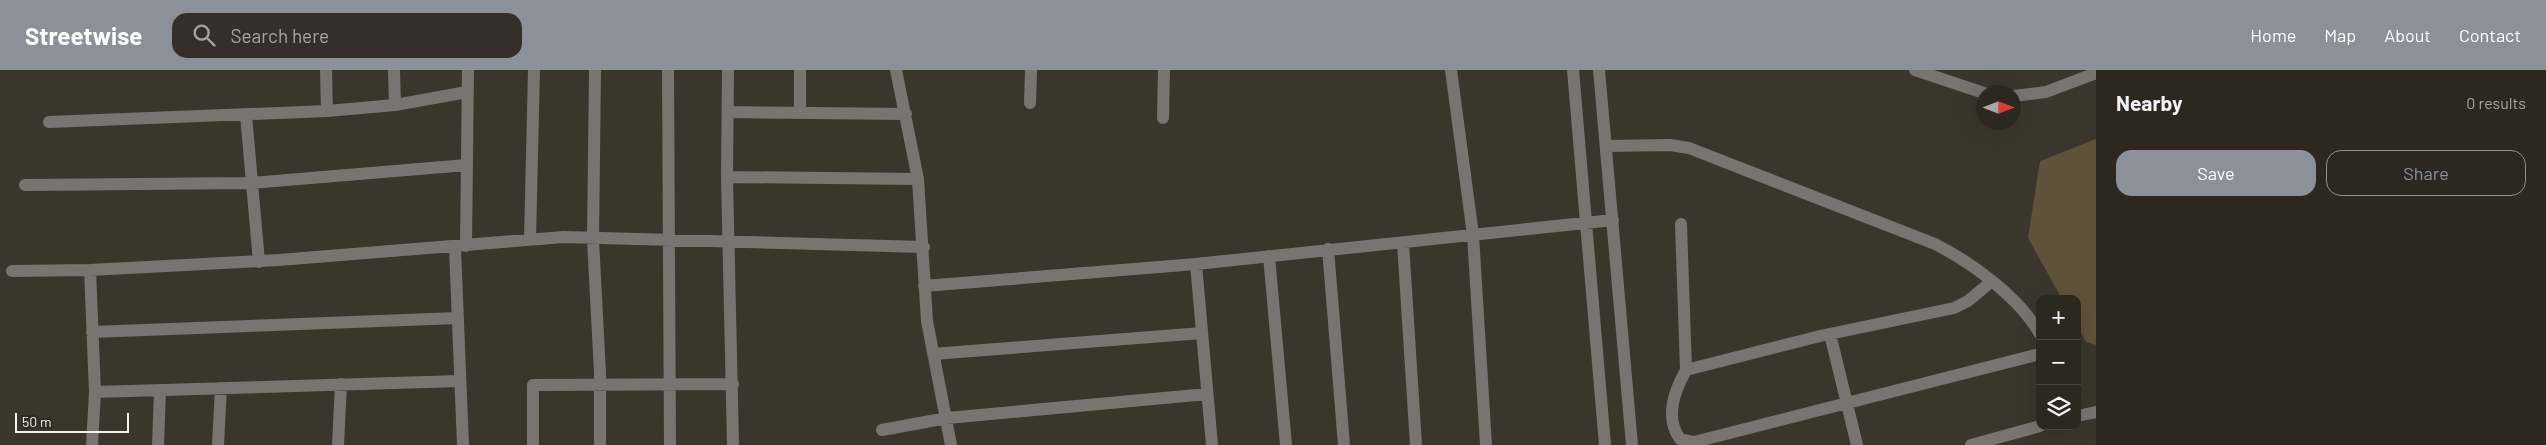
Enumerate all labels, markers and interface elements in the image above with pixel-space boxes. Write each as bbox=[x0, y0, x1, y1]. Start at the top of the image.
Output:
search box bbox=[172, 13, 522, 58]
text: Streetwise bbox=[25, 21, 142, 50]
icon: search bbox=[190, 21, 218, 49]
text: Search here bbox=[230, 24, 329, 47]
text: Home bbox=[2250, 24, 2296, 46]
text: Map bbox=[2324, 24, 2356, 46]
text: About bbox=[2384, 24, 2431, 46]
text: Contact bbox=[2459, 24, 2521, 46]
north arrow bbox=[1976, 85, 2021, 130]
text: Nearby bbox=[2116, 90, 2182, 115]
text: 0 results bbox=[2466, 93, 2526, 112]
button: Save bbox=[2116, 150, 2316, 196]
button: Share bbox=[2326, 150, 2526, 196]
map controls bbox=[2036, 295, 2081, 430]
button: + bbox=[2036, 295, 2081, 340]
button: − bbox=[2036, 340, 2081, 385]
button: layers bbox=[2036, 385, 2081, 430]
scale bar bbox=[15, 410, 129, 433]
text: 50 m bbox=[22, 413, 51, 430]

